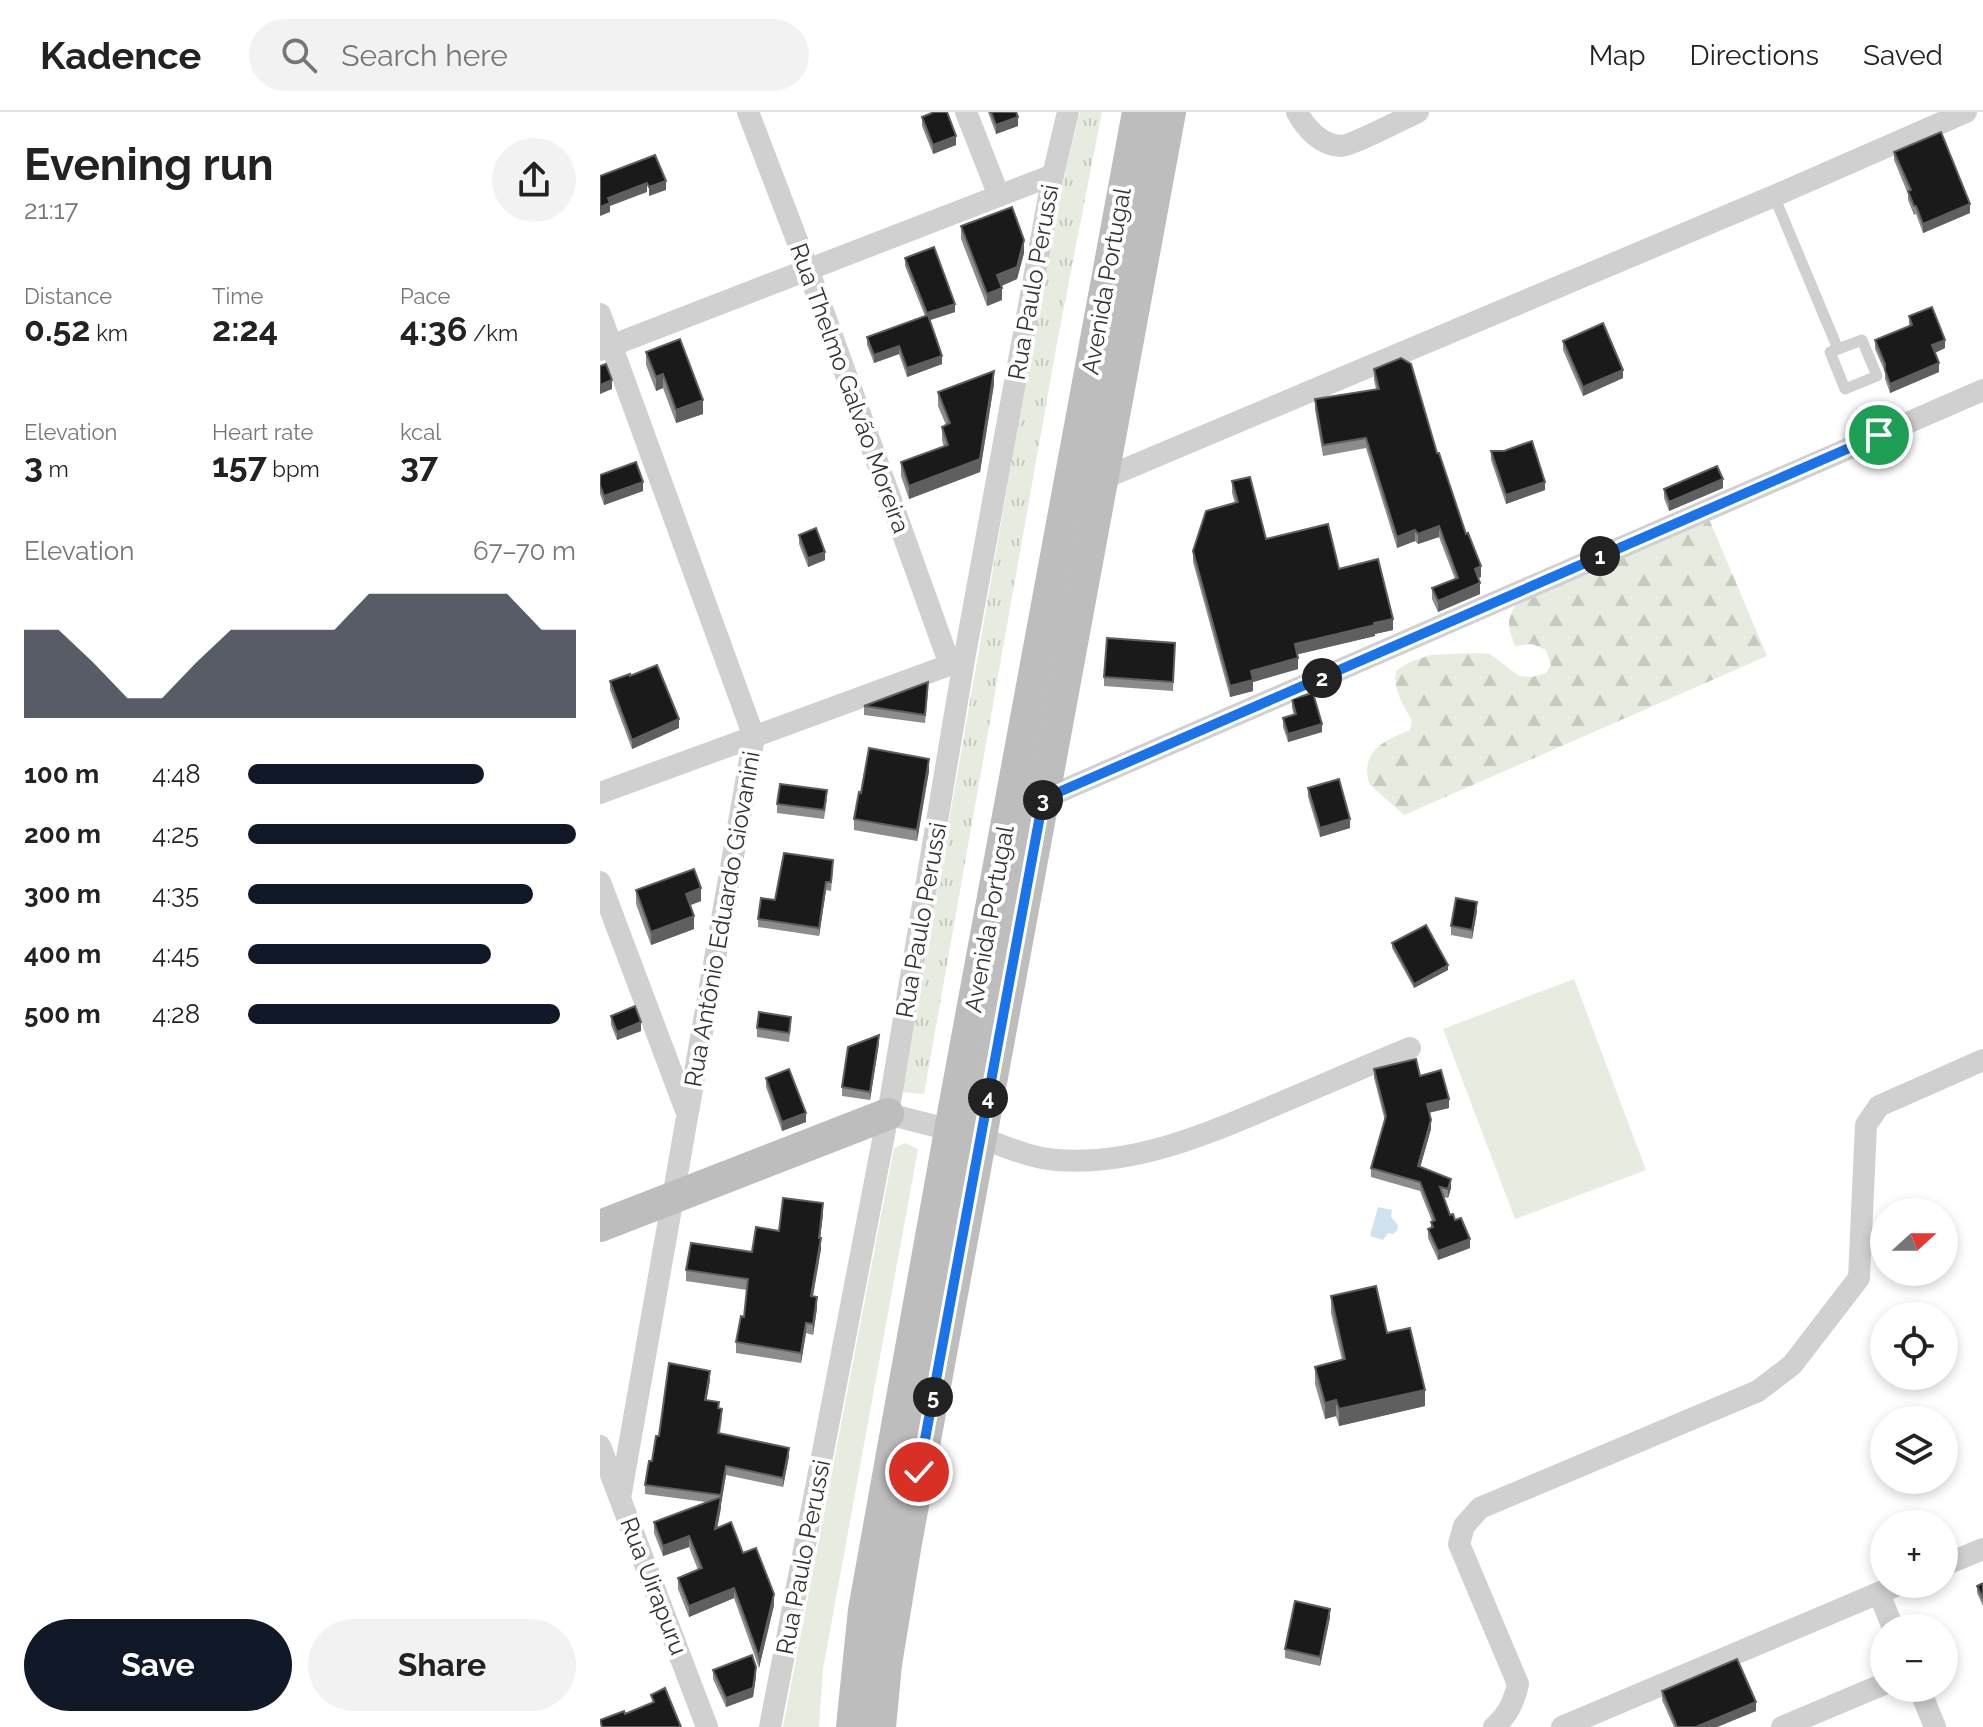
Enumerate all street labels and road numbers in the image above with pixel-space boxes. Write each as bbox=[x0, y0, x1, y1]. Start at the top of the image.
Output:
street label: Rua Paulo Perussi bbox=[1002, 182, 1064, 382]
street label: Avenida Portugal bbox=[1075, 185, 1137, 377]
street label: Rua Thelmo Galvão Moreira bbox=[784, 239, 916, 537]
street label: Rua Antônio Eduardo Giovanini bbox=[678, 749, 766, 1089]
street label: Rua Paulo Perussi bbox=[890, 820, 952, 1020]
street label: Avenida Portugal bbox=[958, 823, 1020, 1015]
street label: Rua Paulo Perussi bbox=[770, 1457, 836, 1657]
street label: Rua Uirapuru bbox=[614, 1513, 694, 1659]

